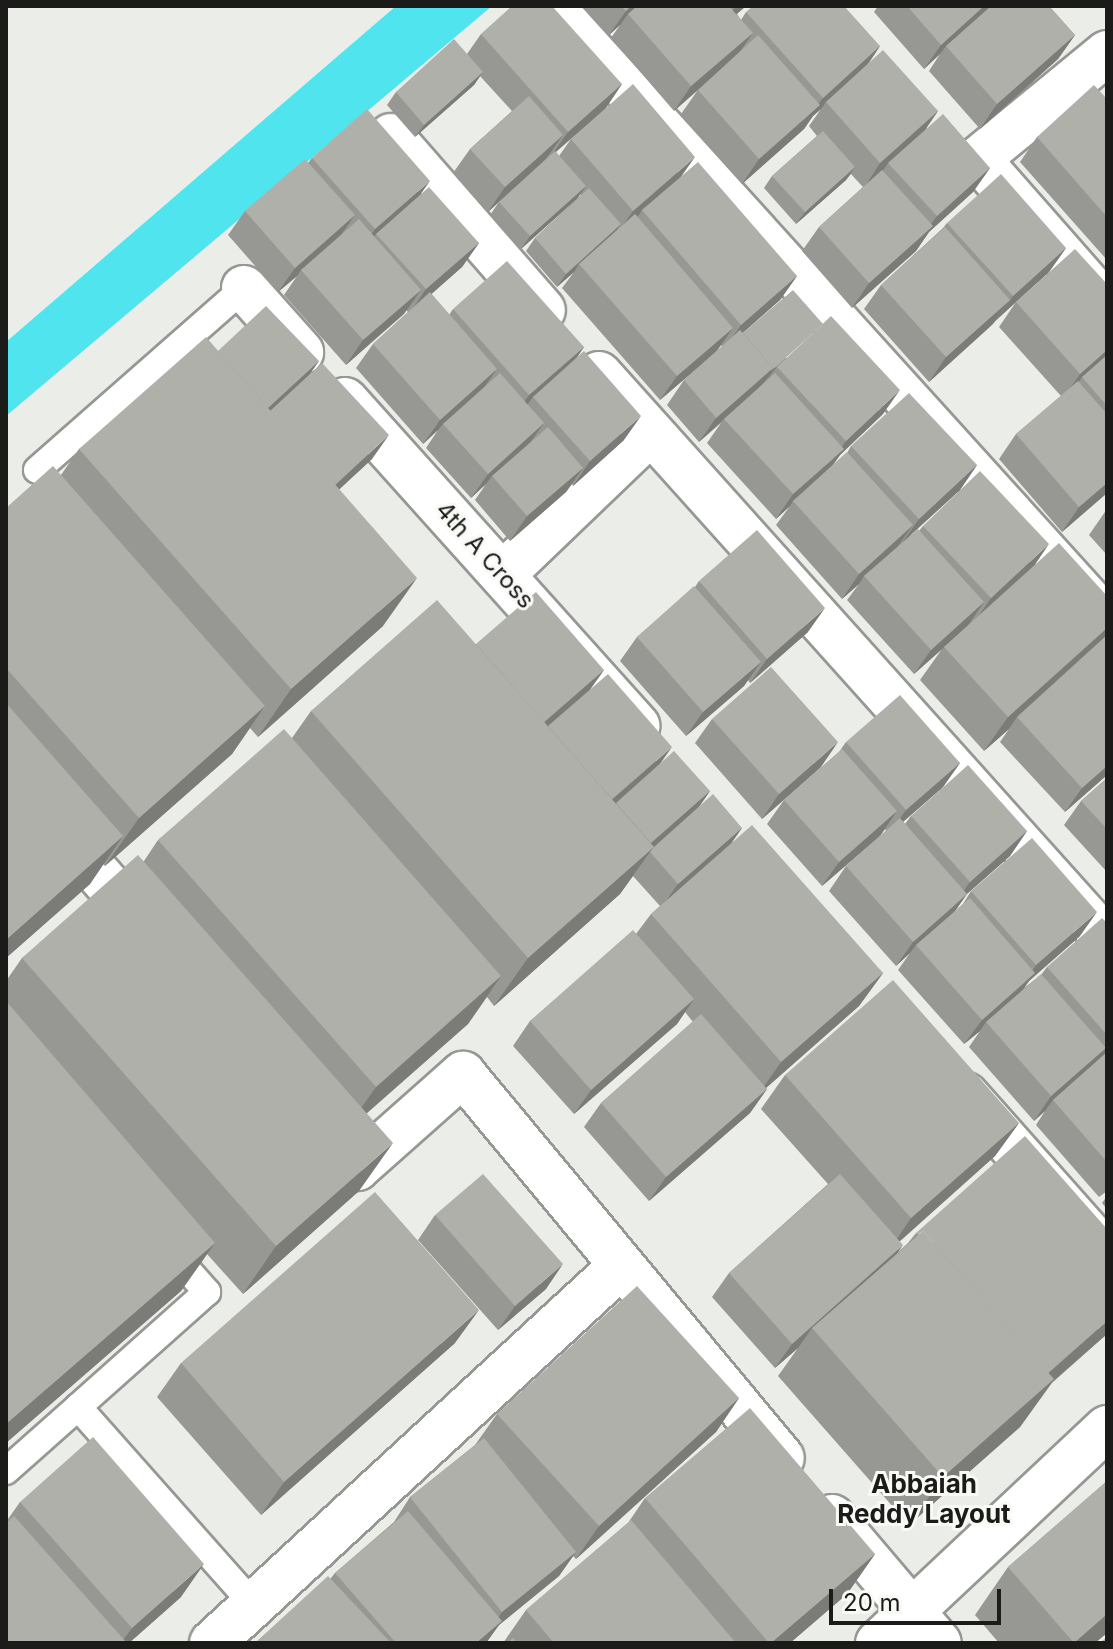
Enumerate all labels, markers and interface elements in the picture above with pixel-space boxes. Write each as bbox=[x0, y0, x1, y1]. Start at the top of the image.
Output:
street label: 4th A Cross bbox=[430, 496, 540, 614]
district label: Abbaiah Reddy Layout bbox=[837, 1468, 1011, 1530]
scale bar bbox=[833, 1573, 1005, 1623]
text: 20 m bbox=[843, 1588, 901, 1617]

